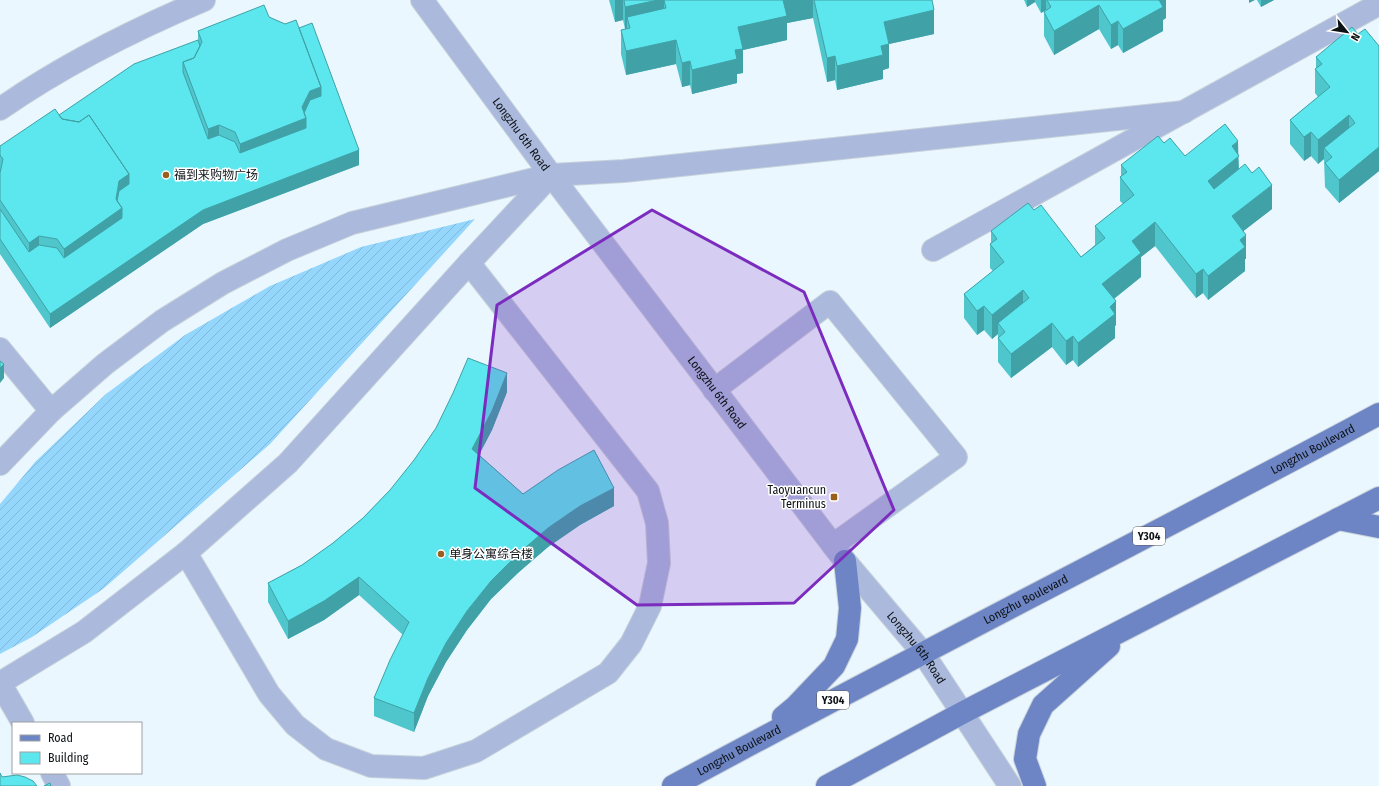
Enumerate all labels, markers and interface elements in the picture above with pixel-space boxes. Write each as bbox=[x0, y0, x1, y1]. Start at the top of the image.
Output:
north arrow bbox=[1327, 12, 1367, 52]
text: N bbox=[1348, 31, 1363, 43]
street label: Longzhu 6th Road bbox=[490, 95, 553, 174]
place label: 福到来购物广场 bbox=[174, 168, 258, 182]
marker: 福到来购物广场 bbox=[161, 170, 171, 180]
street label: Longzhu 6th Road bbox=[685, 354, 749, 432]
street label: Longzhu Boulevard bbox=[1268, 421, 1357, 477]
place label: Taoyuancun Terminus bbox=[767, 483, 826, 511]
marker: Taoyuancun Terminus bbox=[829, 492, 839, 502]
road number: Y304 bbox=[1133, 527, 1165, 545]
place label: 单身公寓综合楼 bbox=[449, 547, 533, 561]
marker: 单身公寓综合楼 bbox=[436, 549, 446, 559]
street label: Longzhu Boulevard bbox=[981, 572, 1070, 627]
street label: Longzhu 6th Road bbox=[884, 609, 948, 687]
road number: Y304 bbox=[817, 691, 849, 709]
legend bbox=[12, 722, 142, 774]
street label: Longzhu Boulevard bbox=[695, 722, 783, 779]
text: Road bbox=[48, 731, 73, 745]
text: Building bbox=[48, 751, 89, 765]

